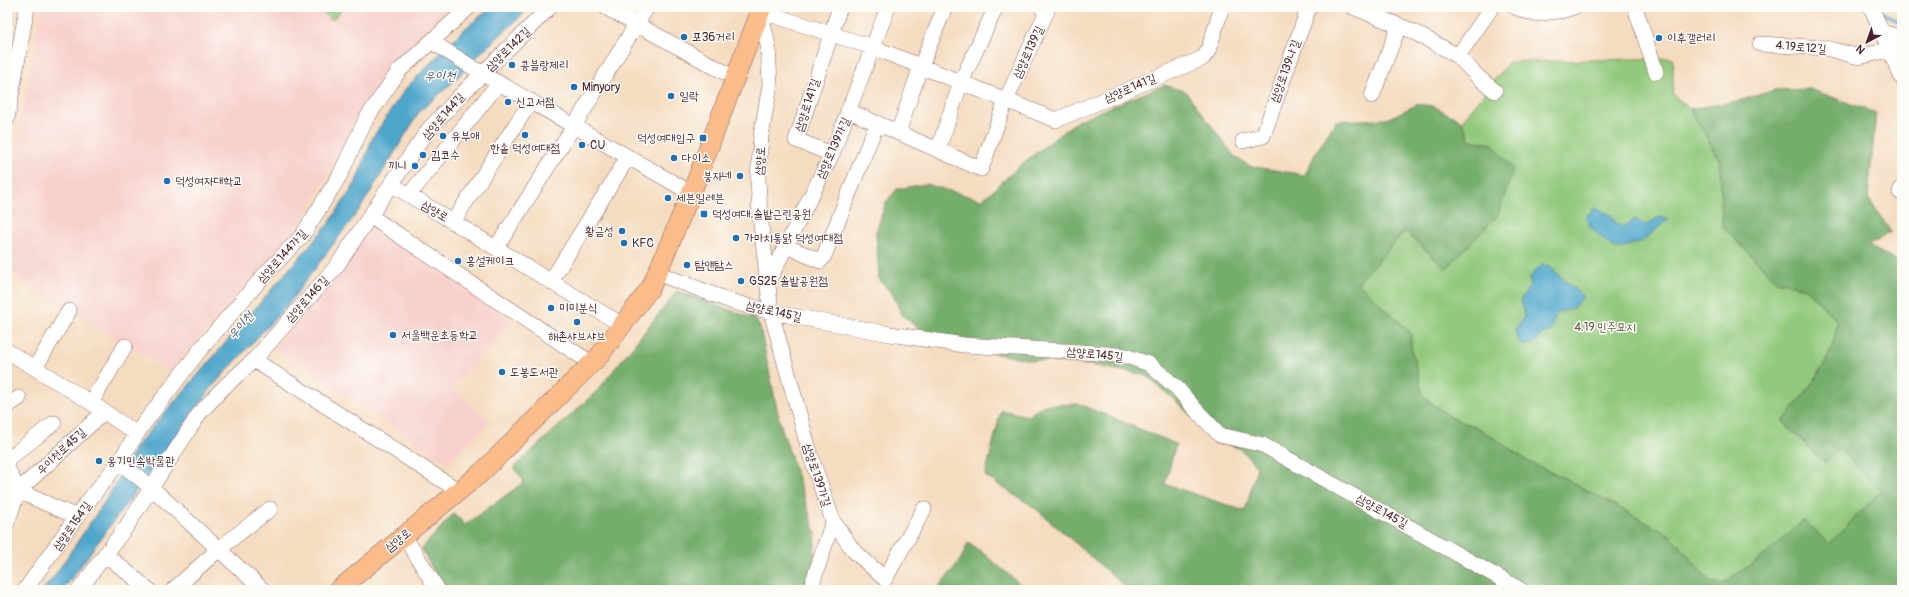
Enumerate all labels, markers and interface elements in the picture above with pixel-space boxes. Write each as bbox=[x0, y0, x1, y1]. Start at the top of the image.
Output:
north arrow bbox=[1847, 22, 1887, 62]
street label: 삼양로139길 bbox=[1010, 23, 1047, 81]
street label: 삼양로142길 bbox=[483, 24, 534, 75]
place label: 포36거리 bbox=[692, 30, 735, 45]
place label: 이후갤러리 bbox=[1667, 31, 1715, 46]
marker: 포36거리 bbox=[679, 32, 689, 42]
marker: 이후갤러리 bbox=[1654, 33, 1664, 43]
street label: 삼양로139나길 bbox=[1267, 37, 1304, 105]
street label: 4.19로12길 bbox=[1775, 38, 1827, 57]
text: N bbox=[1853, 41, 1868, 57]
place label: 콩블랑제리 bbox=[520, 58, 568, 73]
marker: 콩블랑제리 bbox=[507, 60, 517, 70]
water label: 우이천 bbox=[424, 68, 457, 84]
street label: 삼양로141길 bbox=[1102, 71, 1159, 106]
street label: 삼양로141길 bbox=[792, 76, 823, 134]
place label: Minyory bbox=[582, 80, 620, 95]
marker: Minyory bbox=[569, 82, 579, 92]
place label: 일락 bbox=[679, 89, 699, 104]
street label: 삼양로144길 bbox=[419, 90, 468, 143]
marker: 일락 bbox=[666, 91, 676, 101]
place label: 신고서점 bbox=[516, 95, 555, 110]
marker: 신고서점 bbox=[503, 97, 513, 107]
street label: 삼양로139가길 bbox=[813, 115, 854, 181]
place label: 유부애 bbox=[451, 129, 480, 144]
marker: 한솥 덕성여대점 bbox=[520, 130, 530, 140]
marker: 유부애 bbox=[438, 131, 448, 141]
place label: 덕성여대입구 bbox=[637, 131, 695, 146]
marker: 덕성여대입구 bbox=[698, 133, 708, 143]
place label: CU bbox=[590, 138, 605, 153]
marker: CU bbox=[577, 140, 587, 150]
place label: 한솥 덕성여대점 bbox=[490, 141, 560, 156]
street label: 삼양로 bbox=[752, 146, 769, 176]
place label: 김코수 bbox=[431, 148, 460, 163]
marker: 김코수 bbox=[418, 150, 428, 160]
place label: 다이소 bbox=[682, 151, 711, 166]
marker: 다이소 bbox=[669, 153, 679, 163]
place label: 끼니 bbox=[388, 159, 407, 174]
marker: 끼니 bbox=[410, 161, 420, 171]
place label: 붕자네 bbox=[703, 169, 732, 184]
marker: 붕자네 bbox=[735, 171, 745, 181]
place label: 덕성여자대학교 bbox=[175, 174, 243, 189]
marker: 덕성여자대학교 bbox=[162, 176, 172, 186]
place label: 세븐일레븐 bbox=[676, 191, 724, 206]
marker: 세븐일레븐 bbox=[663, 193, 673, 203]
street label: 삼양로 bbox=[418, 198, 451, 225]
place label: 덕성여대.솔밭근린공원 bbox=[712, 207, 811, 222]
marker: 덕성여대.솔밭근린공원 bbox=[699, 209, 709, 219]
place label: 황금성 bbox=[585, 224, 614, 239]
street label: 삼양로144가길 bbox=[254, 226, 311, 286]
marker: 황금성 bbox=[617, 226, 627, 236]
place label: 가마치통닭 덕성여대점 bbox=[744, 231, 843, 246]
marker: 가마치통닭 덕성여대점 bbox=[731, 233, 741, 243]
place label: KFC bbox=[632, 236, 654, 251]
marker: KFC bbox=[619, 238, 629, 248]
place label: 홍설케이크 bbox=[466, 254, 514, 269]
marker: 홍설케이크 bbox=[453, 256, 463, 266]
place label: 탐앤탐스 bbox=[695, 258, 734, 273]
marker: 탐앤탐스 bbox=[682, 260, 692, 270]
street label: 삼양로146길 bbox=[283, 273, 332, 326]
place label: GS25 솔밭공원점 bbox=[749, 274, 828, 289]
marker: GS25 솔밭공원점 bbox=[736, 276, 746, 286]
street label: 삼양로145길 bbox=[745, 298, 804, 325]
place label: 미미분식 bbox=[559, 301, 598, 316]
marker: 미미분식 bbox=[546, 303, 556, 313]
water label: 우이천 bbox=[224, 307, 258, 343]
marker: 해촌샤브샤브 bbox=[572, 317, 582, 327]
park label: 4.19 민주묘지 bbox=[1574, 320, 1636, 335]
place label: 서울백운초등학교 bbox=[401, 328, 478, 343]
place label: 해촌샤브샤브 bbox=[548, 329, 606, 344]
marker: 서울백운초등학교 bbox=[388, 330, 398, 340]
street label: 삼양로145길 bbox=[1066, 344, 1124, 365]
place label: 도봉도서관 bbox=[510, 365, 559, 380]
marker: 도봉도서관 bbox=[497, 367, 507, 377]
street label: 우이천로45길 bbox=[34, 425, 89, 478]
street label: 삼양로139가길 bbox=[799, 442, 834, 509]
place label: 옹기민속박물관 bbox=[107, 454, 175, 469]
marker: 옹기민속박물관 bbox=[94, 456, 104, 466]
street label: 삼양로145길 bbox=[1353, 491, 1411, 532]
street label: 삼양로154길 bbox=[50, 498, 95, 554]
street label: 삼양로 bbox=[382, 525, 414, 555]

